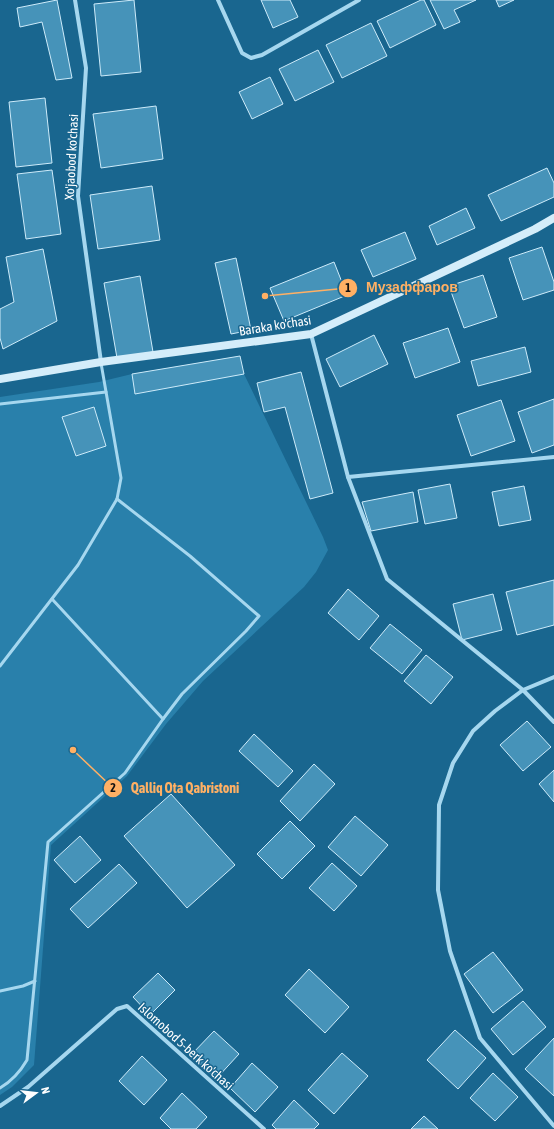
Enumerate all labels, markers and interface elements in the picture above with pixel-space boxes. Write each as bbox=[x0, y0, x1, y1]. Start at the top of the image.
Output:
street label: Xo'jaobod ko'chasi bbox=[62, 114, 81, 200]
callout: Музаффаров bbox=[338, 275, 466, 301]
text: Музаффаров bbox=[366, 279, 458, 295]
text: 1 bbox=[345, 281, 351, 295]
street label: Baraka ko'chasi bbox=[238, 312, 312, 339]
callout: Qalliq Ota Qabristoni bbox=[103, 775, 247, 801]
text: Qalliq Ota Qabristoni bbox=[131, 780, 239, 796]
text: 2 bbox=[110, 781, 116, 795]
street label: Islomobod 5-berk ko'chasi bbox=[135, 1000, 236, 1093]
north arrow bbox=[16, 1073, 56, 1113]
text: N bbox=[39, 1086, 52, 1095]

